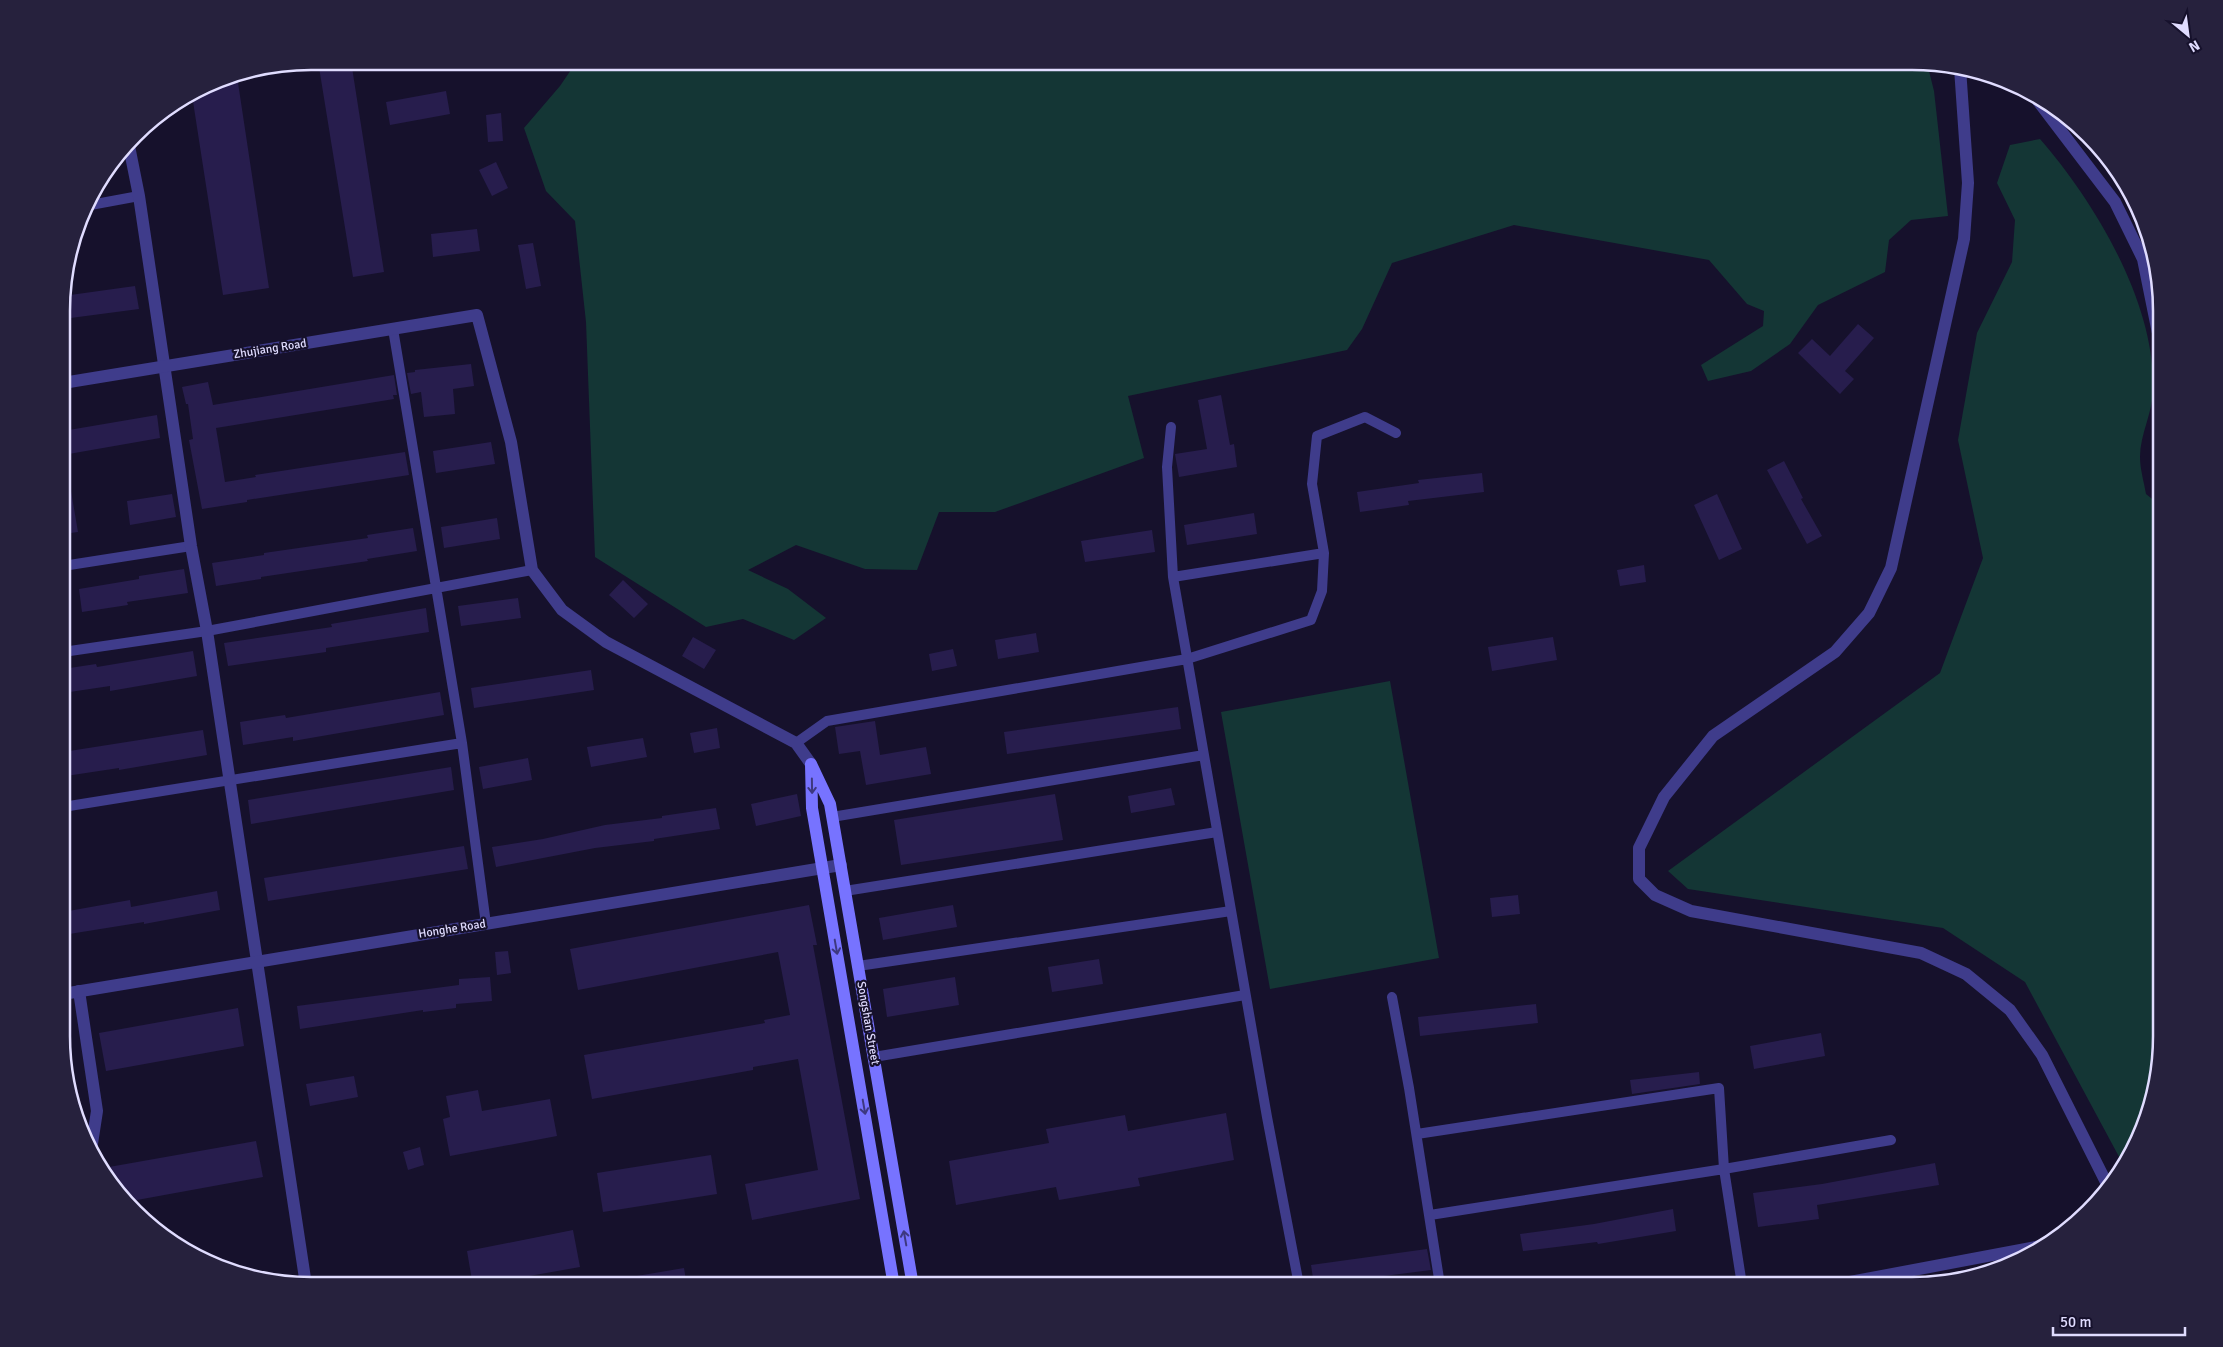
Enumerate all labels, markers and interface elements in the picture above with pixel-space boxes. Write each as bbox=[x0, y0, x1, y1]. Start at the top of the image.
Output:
north arrow bbox=[2163, 10, 2213, 60]
text: N bbox=[2186, 36, 2202, 56]
street label: Zhujiang Road bbox=[232, 336, 308, 362]
one-way arrow bbox=[807, 778, 816, 794]
street label: Honghe Road bbox=[417, 916, 487, 942]
one-way arrow bbox=[831, 938, 841, 954]
street label: Songshan Street bbox=[853, 980, 883, 1066]
one-way arrow bbox=[859, 1099, 869, 1115]
one-way arrow bbox=[899, 1230, 909, 1246]
scale bar bbox=[2053, 1304, 2186, 1336]
text: 50 m bbox=[2060, 1313, 2091, 1331]

